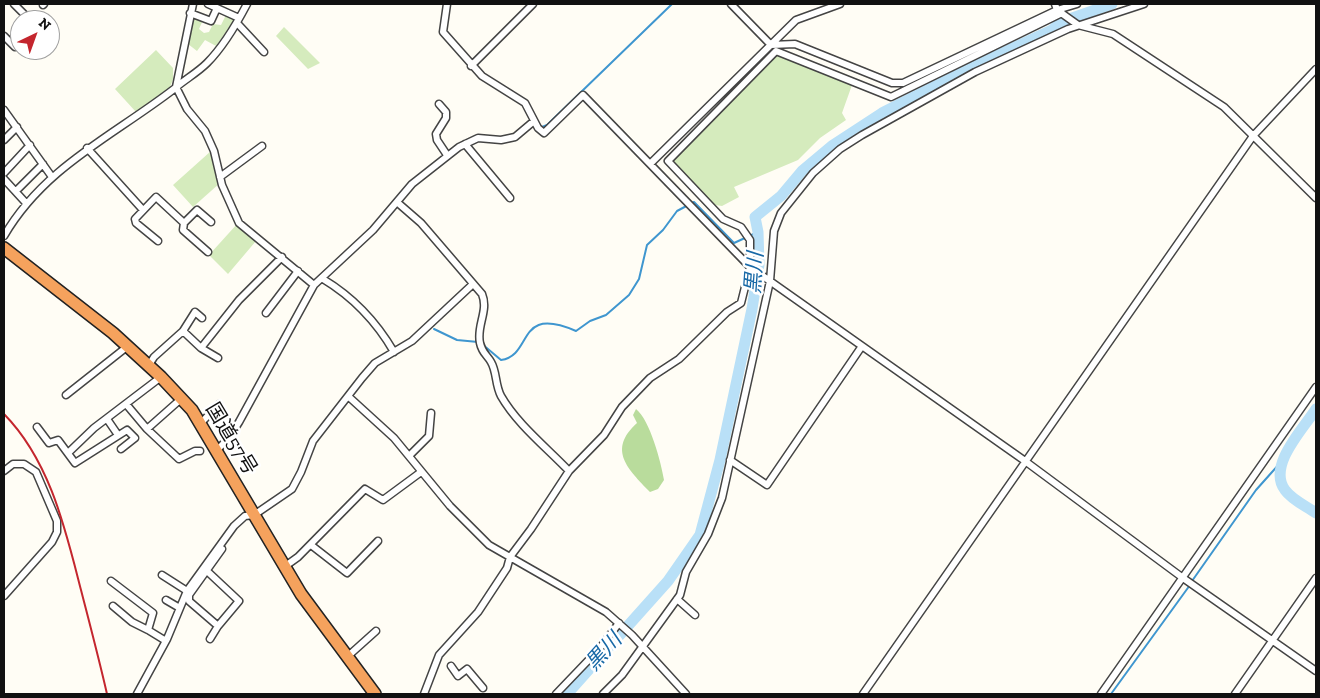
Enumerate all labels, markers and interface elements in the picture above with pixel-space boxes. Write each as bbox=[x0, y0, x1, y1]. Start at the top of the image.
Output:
north arrow bbox=[10, 10, 60, 60]
text: N bbox=[35, 14, 54, 34]
water label: 黒川 bbox=[741, 251, 769, 295]
street label: 国道57号 bbox=[200, 399, 262, 479]
water label: 黒川 bbox=[581, 628, 627, 676]

